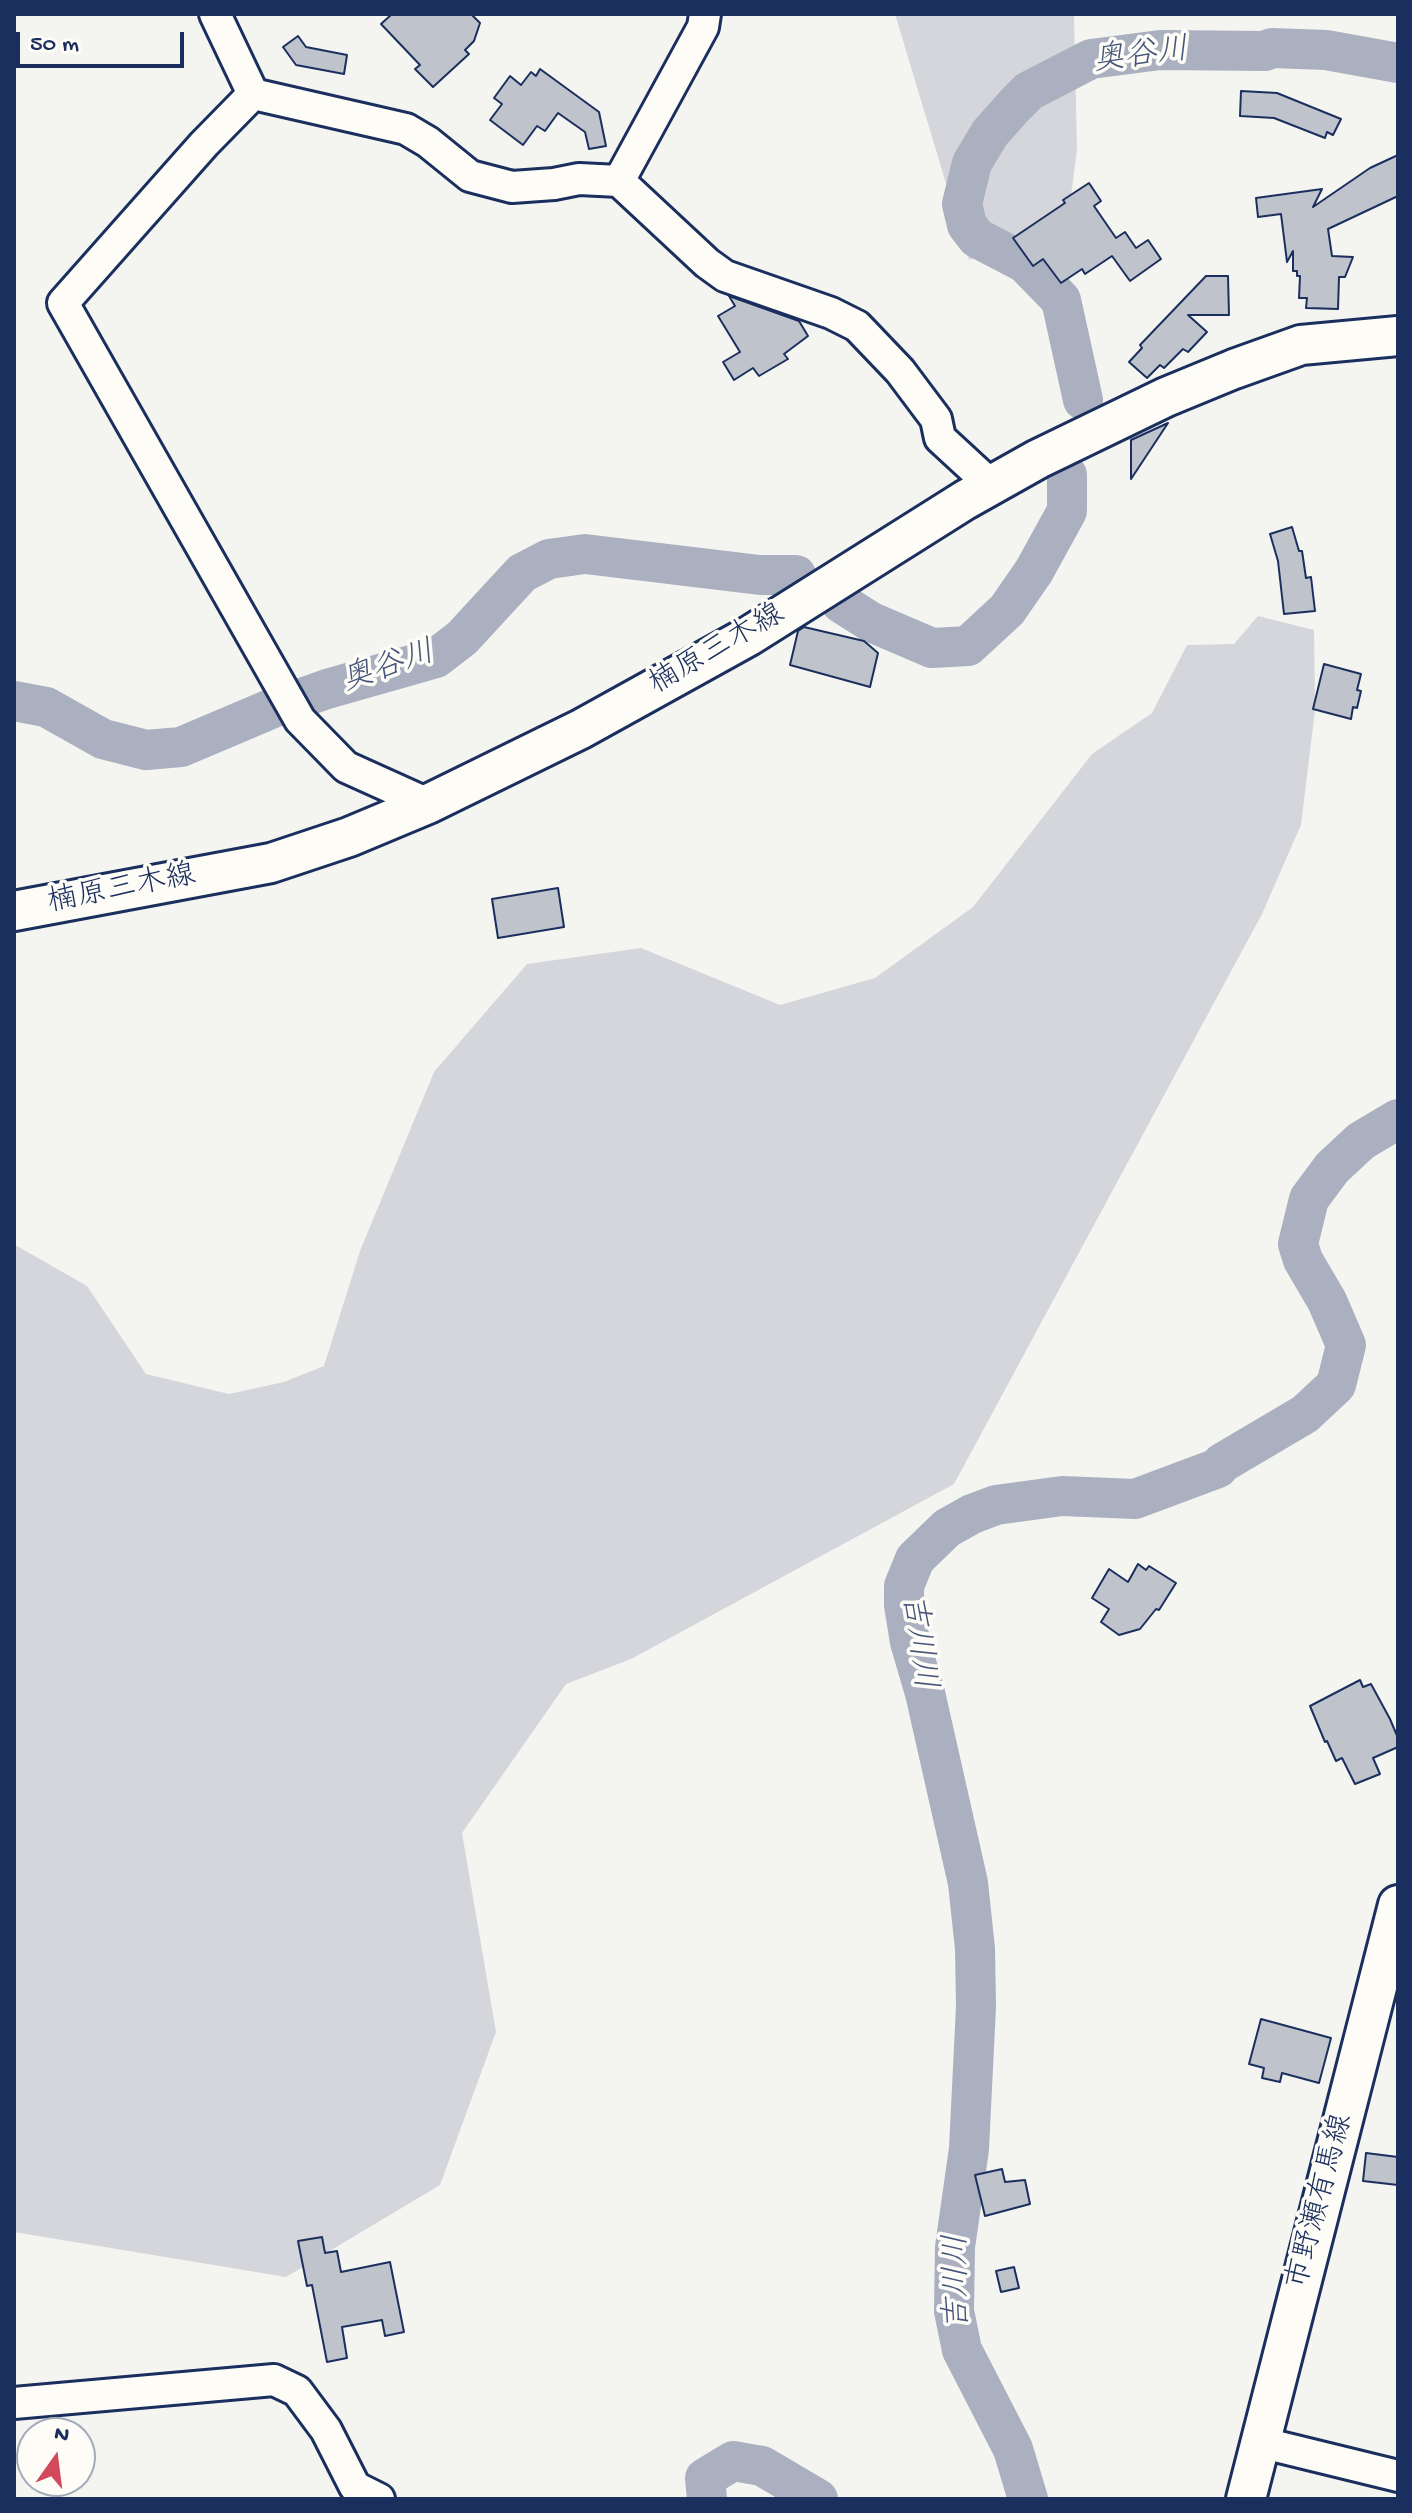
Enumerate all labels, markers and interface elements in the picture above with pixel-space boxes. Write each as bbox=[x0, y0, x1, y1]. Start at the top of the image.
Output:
scale bar bbox=[20, 16, 188, 66]
text: 50 m bbox=[30, 31, 79, 60]
water label: 奥谷川 bbox=[1091, 33, 1191, 83]
street label: 楠原三木線 bbox=[644, 598, 792, 704]
water label: 奥谷川 bbox=[337, 635, 441, 703]
street label: 楠原三木線 bbox=[45, 859, 199, 923]
water label: 吉川川 bbox=[890, 1592, 942, 1692]
street label: 市野瀬有馬線 bbox=[1281, 2110, 1363, 2294]
water label: 吉川川 bbox=[940, 2234, 980, 2330]
north arrow bbox=[16, 2417, 96, 2497]
text: N bbox=[51, 2421, 71, 2450]

